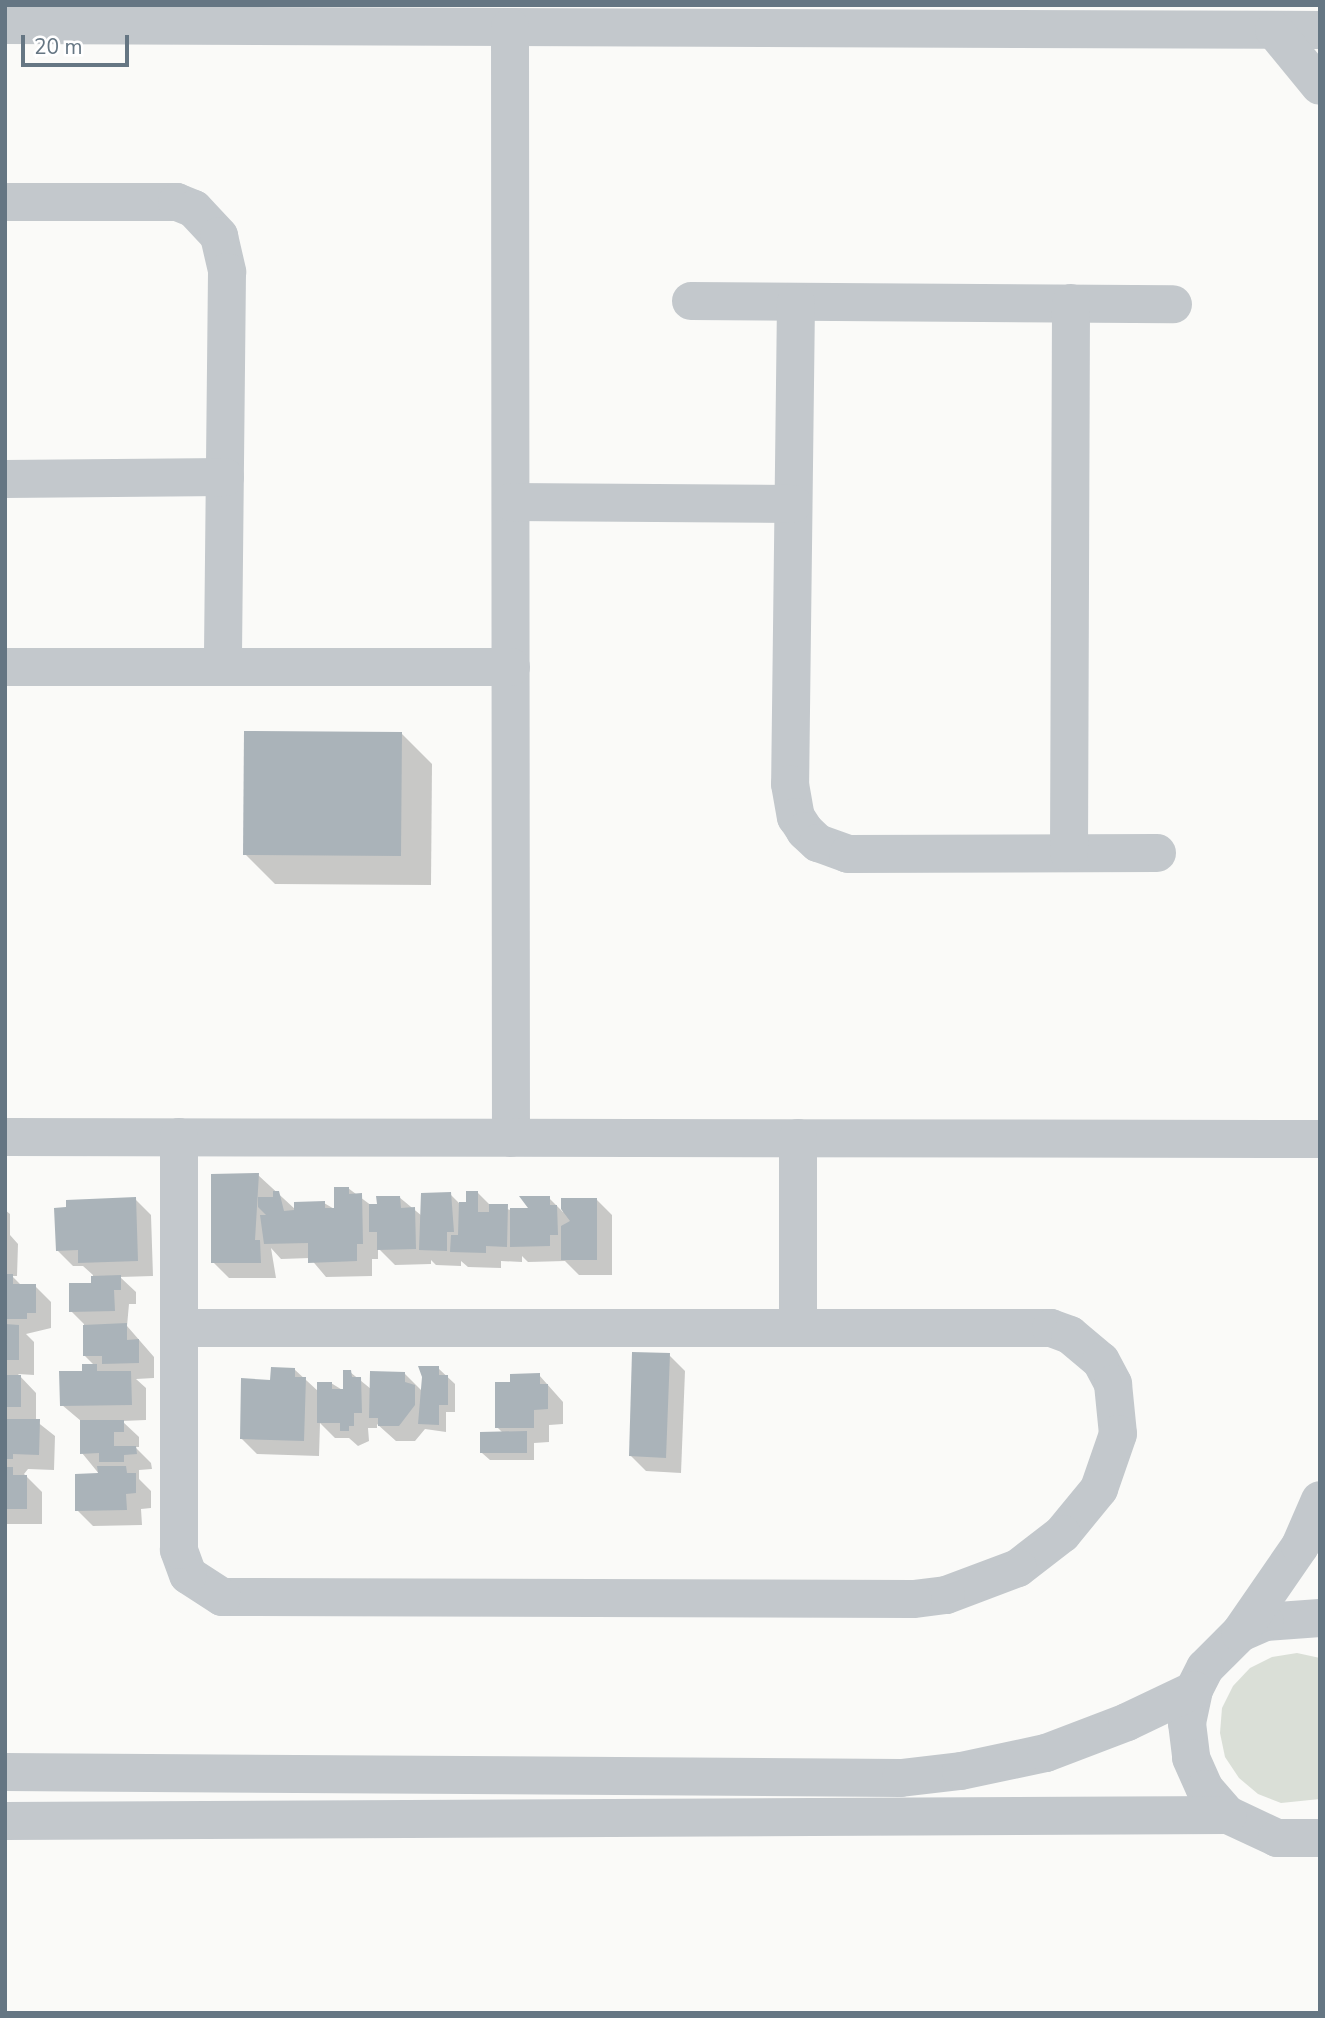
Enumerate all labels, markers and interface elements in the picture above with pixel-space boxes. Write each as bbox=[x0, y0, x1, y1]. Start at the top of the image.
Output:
scale bar bbox=[24, 21, 133, 65]
text: 20 m bbox=[34, 33, 83, 61]

